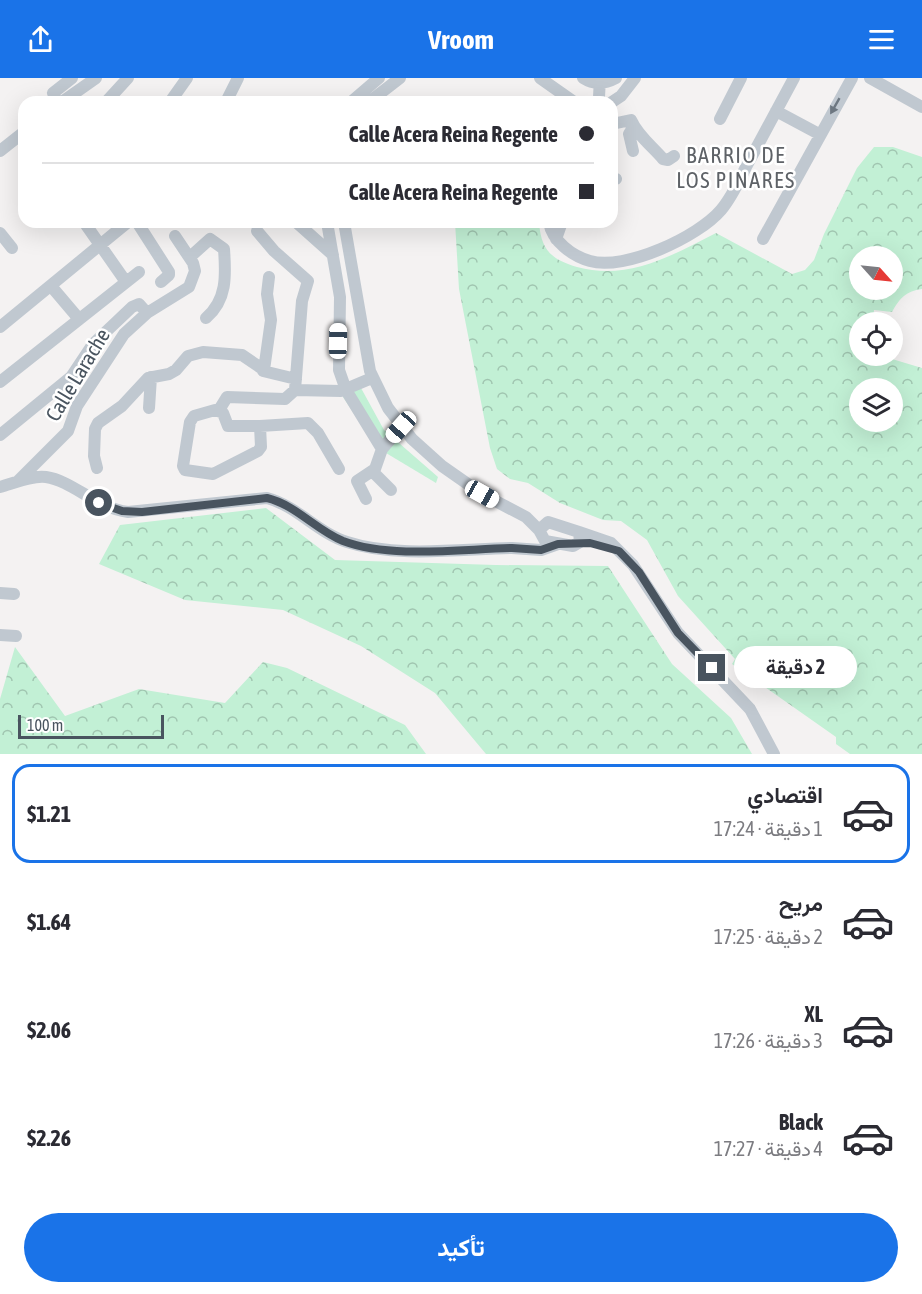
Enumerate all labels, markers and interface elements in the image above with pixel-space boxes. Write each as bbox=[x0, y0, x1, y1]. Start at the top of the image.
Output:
icon: share bbox=[24, 23, 57, 56]
icon: menu bbox=[865, 23, 898, 56]
text: Vroom bbox=[428, 24, 494, 55]
one-way arrow bbox=[830, 98, 841, 114]
text: Calle Acera Reina Regente bbox=[348, 121, 558, 147]
district label: BARRIO DE LOS PINARES bbox=[676, 142, 796, 193]
text: Calle Acera Reina Regente bbox=[348, 179, 558, 205]
north arrow bbox=[849, 246, 903, 300]
map controls bbox=[849, 246, 903, 432]
button: locate bbox=[849, 312, 903, 366]
car bbox=[329, 323, 347, 359]
street label: Calle Larache bbox=[40, 324, 114, 425]
button: layers bbox=[849, 378, 903, 432]
car bbox=[382, 408, 420, 446]
car bbox=[462, 477, 502, 511]
route start bbox=[85, 489, 112, 516]
callout: 2 دقيقة bbox=[733, 647, 856, 689]
route end bbox=[698, 654, 725, 681]
text: 2 دقيقة bbox=[766, 655, 825, 678]
scale bar bbox=[18, 712, 164, 740]
text: 100 m bbox=[27, 716, 63, 734]
text: اقتصادي bbox=[747, 782, 823, 808]
icon: car bbox=[841, 787, 895, 841]
text: $1.21 bbox=[27, 801, 71, 827]
text: 1 دقيقة · 17:24 bbox=[714, 817, 823, 840]
text: مريح bbox=[779, 890, 823, 916]
icon: car bbox=[841, 895, 895, 949]
text: $1.64 bbox=[27, 909, 71, 935]
text: 2 دقيقة · 17:25 bbox=[714, 925, 823, 948]
text: XL bbox=[805, 1001, 823, 1027]
icon: car bbox=[841, 1003, 895, 1057]
text: $2.06 bbox=[27, 1017, 71, 1043]
text: 3 دقيقة · 17:26 bbox=[714, 1029, 823, 1052]
text: Black bbox=[779, 1109, 823, 1135]
icon: car bbox=[841, 1111, 895, 1165]
text: $2.26 bbox=[27, 1125, 71, 1151]
text: 4 دقيقة · 17:27 bbox=[714, 1137, 823, 1160]
button: تأكيد bbox=[24, 1213, 898, 1282]

